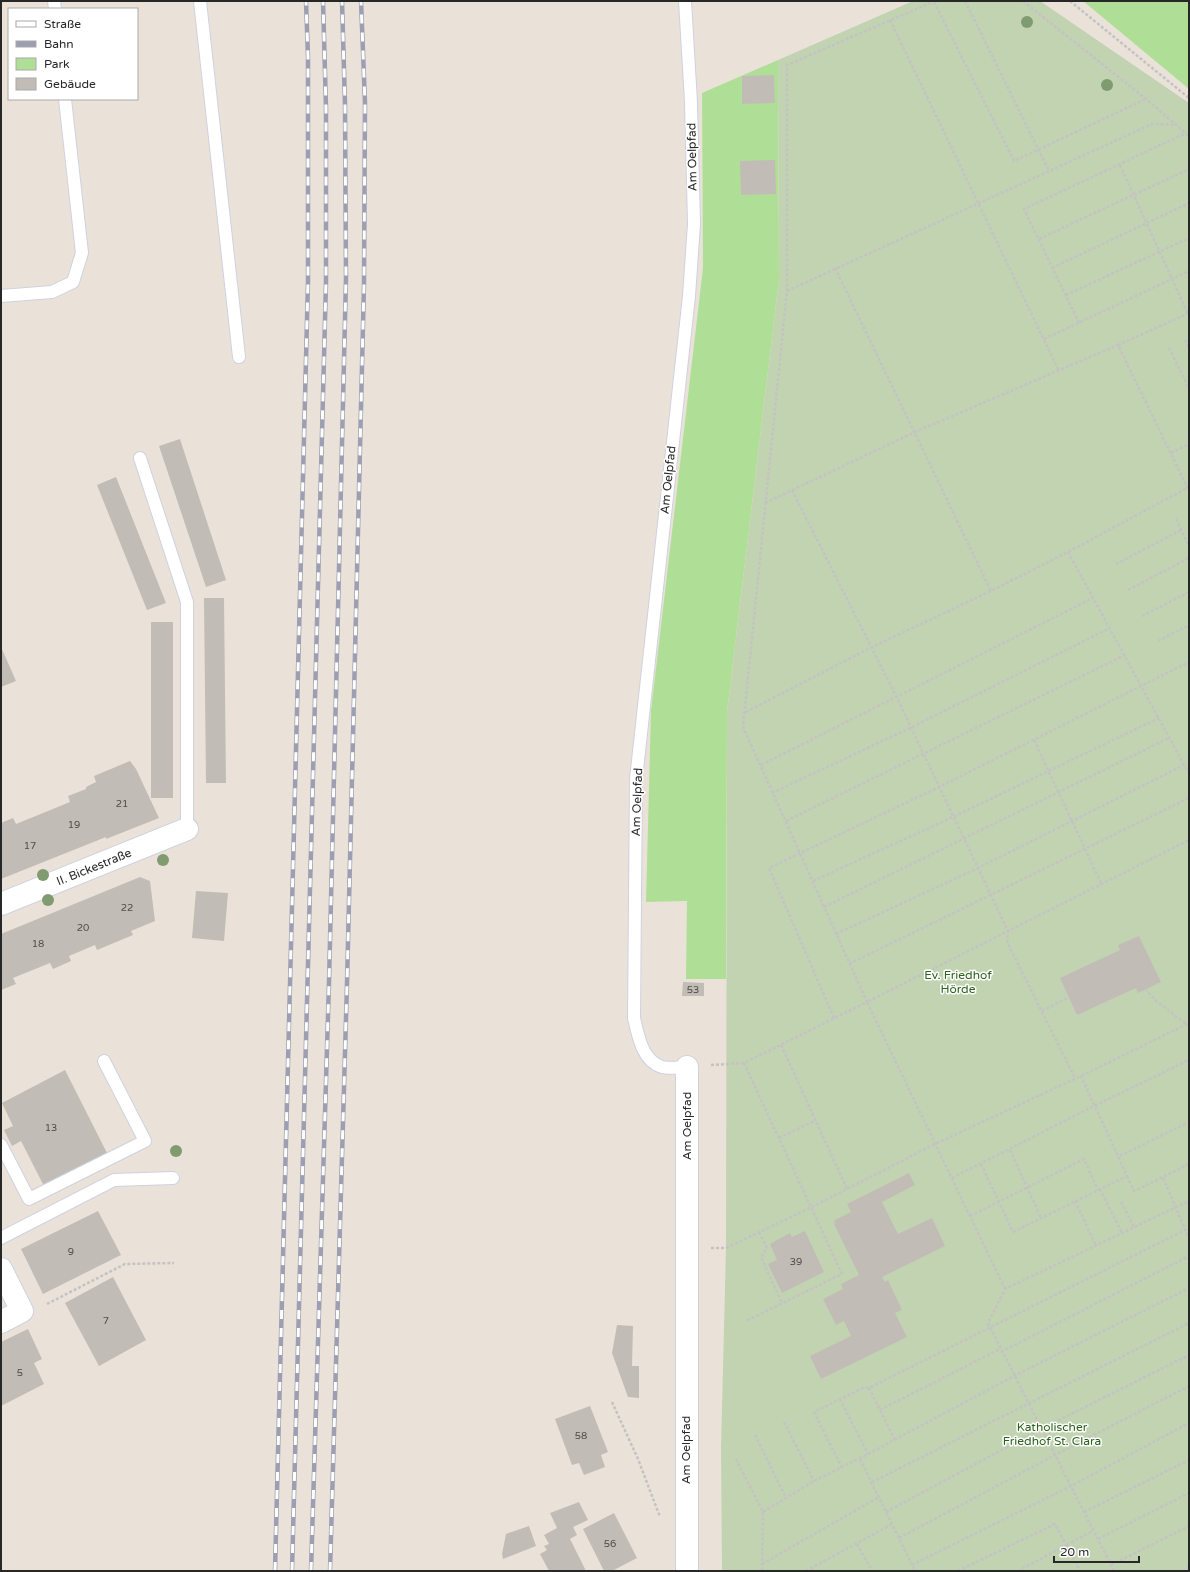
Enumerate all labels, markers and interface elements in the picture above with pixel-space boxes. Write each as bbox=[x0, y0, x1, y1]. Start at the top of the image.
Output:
legend bbox=[8, 8, 138, 100]
text: Straße bbox=[44, 17, 81, 31]
text: Bahn bbox=[44, 37, 74, 51]
text: Park bbox=[44, 57, 70, 71]
text: Gebäude bbox=[44, 77, 96, 91]
street label: Am Oelpfad bbox=[684, 123, 700, 191]
street label: Am Oelpfad bbox=[657, 445, 679, 515]
street label: Am Oelpfad bbox=[629, 768, 645, 836]
house number: 21 bbox=[116, 798, 128, 810]
house number: 19 bbox=[68, 819, 80, 831]
house number: 17 bbox=[24, 840, 36, 852]
street label: II. Bickestraße bbox=[54, 846, 134, 888]
house number: 22 bbox=[121, 902, 133, 914]
house number: 20 bbox=[77, 922, 89, 934]
house number: 18 bbox=[32, 938, 44, 950]
park label: Ev. Friedhof Hörde bbox=[924, 968, 992, 996]
house number: 53 bbox=[687, 984, 699, 996]
street label: Am Oelpfad bbox=[680, 1092, 694, 1160]
house number: 13 bbox=[45, 1122, 57, 1134]
house number: 9 bbox=[68, 1246, 74, 1258]
house number: 39 bbox=[790, 1256, 802, 1268]
house number: 7 bbox=[103, 1315, 109, 1327]
house number: 5 bbox=[17, 1367, 23, 1379]
street label: Am Oelpfad bbox=[679, 1416, 693, 1484]
park label: Katholischer Friedhof St. Clara bbox=[1003, 1420, 1101, 1448]
house number: 58 bbox=[575, 1430, 587, 1442]
house number: 56 bbox=[604, 1538, 616, 1550]
scale bar bbox=[1054, 1538, 1139, 1564]
text: 20 m bbox=[1060, 1545, 1089, 1559]

